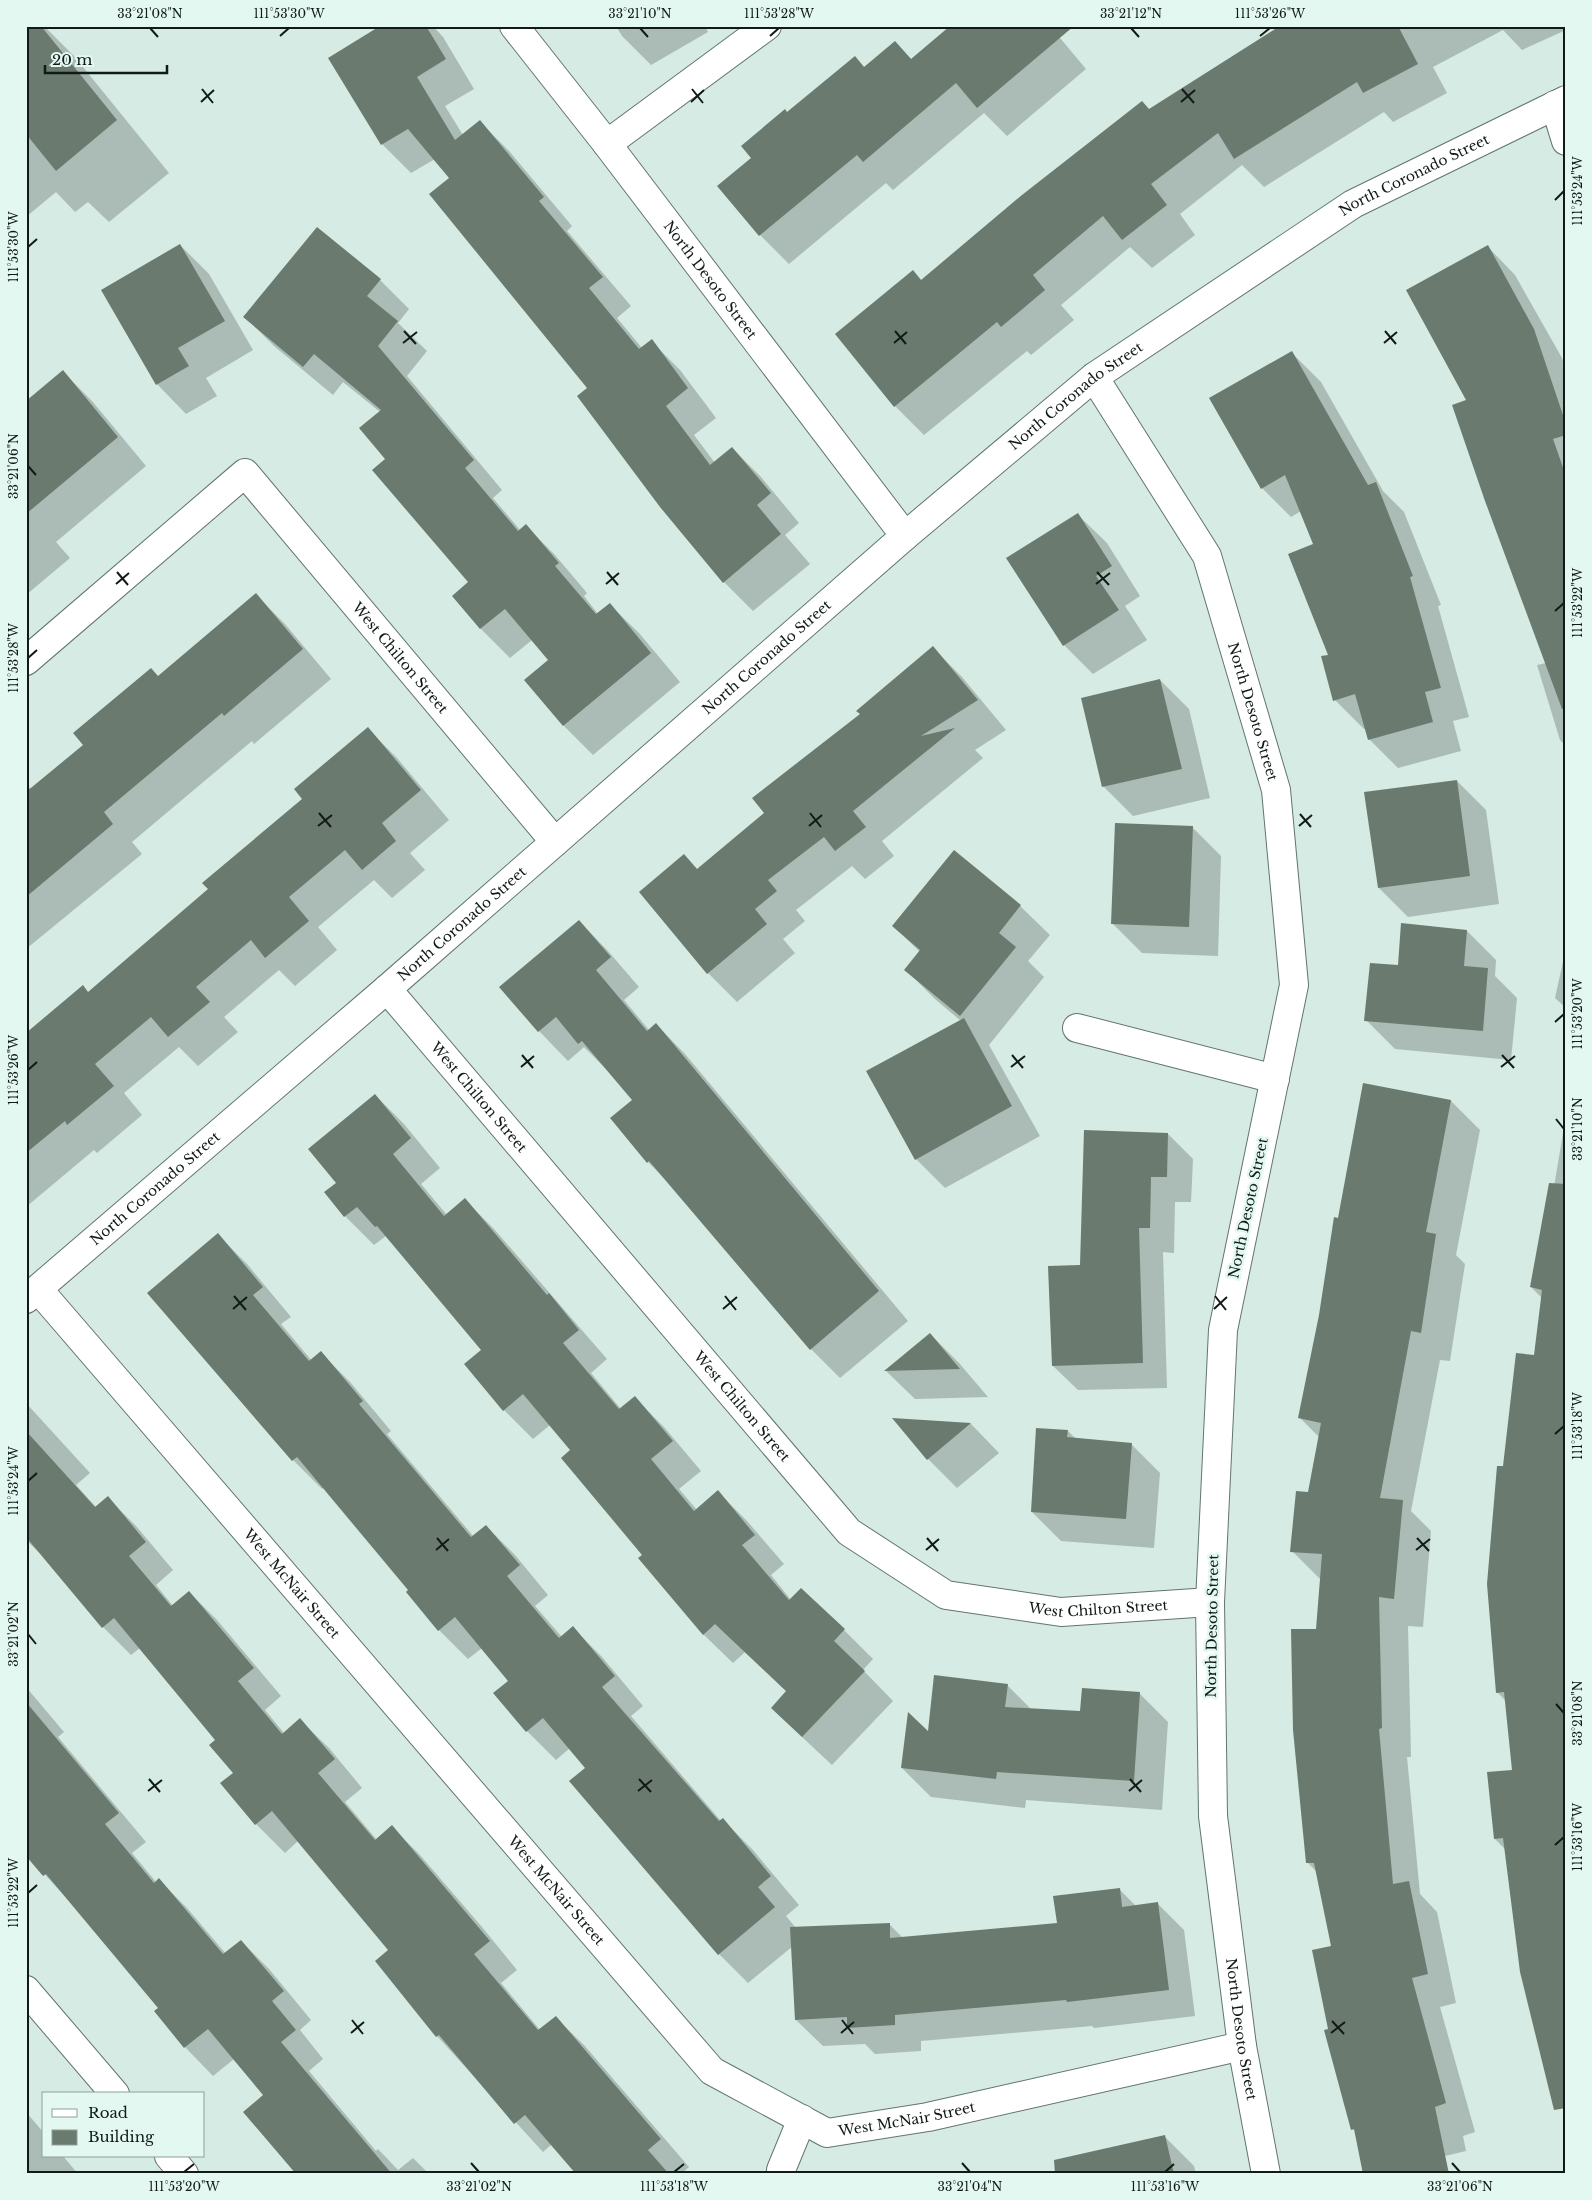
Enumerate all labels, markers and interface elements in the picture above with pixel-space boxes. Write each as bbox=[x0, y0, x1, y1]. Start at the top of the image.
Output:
text: 33°21'08"N bbox=[117, 6, 183, 21]
text: 111°53'30"W bbox=[253, 6, 325, 21]
text: 33°21'10"N bbox=[608, 6, 672, 21]
text: 111°53'28"W bbox=[744, 6, 815, 21]
text: 33°21'12"N bbox=[1100, 6, 1162, 21]
text: 111°53'26"W bbox=[1235, 6, 1306, 21]
scale bar bbox=[45, 42, 168, 74]
text: 20 m bbox=[52, 50, 92, 69]
street label: North Coronado Street bbox=[1335, 130, 1493, 220]
text: 111°53'24"W bbox=[1570, 155, 1585, 226]
text: 111°53'30"W bbox=[6, 211, 21, 283]
street label: North Desoto Street bbox=[660, 217, 761, 343]
street label: North Coronado Street bbox=[1005, 338, 1147, 454]
text: 33°21'06"N bbox=[6, 433, 21, 499]
text: 111°53'22"W bbox=[1570, 567, 1585, 638]
street label: North Coronado Street bbox=[698, 595, 835, 718]
street label: West Chilton Street bbox=[348, 598, 453, 718]
text: 111°53'28"W bbox=[6, 622, 21, 693]
street label: North Desoto Street bbox=[1224, 640, 1282, 784]
street label: North Coronado Street bbox=[394, 862, 530, 985]
text: 111°53'20"W bbox=[1570, 978, 1585, 1050]
text: 111°53'26"W bbox=[6, 1034, 21, 1105]
street label: West Chilton Street bbox=[426, 1037, 532, 1157]
text: 33°21'10"N bbox=[1570, 1097, 1585, 1161]
street label: North Coronado Street bbox=[86, 1127, 224, 1249]
street label: North Desoto Street bbox=[1224, 1135, 1272, 1280]
street label: West Chilton Street bbox=[689, 1347, 795, 1466]
text: 111°53'18"W bbox=[1570, 1391, 1585, 1460]
text: 111°53'24"W bbox=[6, 1445, 21, 1516]
street label: West McNair Street bbox=[239, 1524, 345, 1643]
street label: North Desoto Street bbox=[1202, 1553, 1222, 1698]
street label: West Chilton Street bbox=[1026, 1596, 1169, 1621]
text: 33°21'02"N bbox=[6, 1601, 21, 1667]
text: 33°21'08"N bbox=[1570, 1680, 1585, 1746]
text: 111°53'16"W bbox=[1570, 1802, 1585, 1871]
street label: West McNair Street bbox=[504, 1831, 609, 1949]
text: 111°53'22"W bbox=[6, 1857, 21, 1928]
street label: North Desoto Street bbox=[1222, 1957, 1261, 2102]
legend bbox=[42, 2092, 205, 2158]
street label: West McNair Street bbox=[836, 2097, 978, 2140]
text: Road bbox=[88, 2103, 128, 2122]
text: Building bbox=[88, 2127, 155, 2146]
text: 111°53'20"W bbox=[148, 2179, 220, 2194]
text: 33°21'02"N bbox=[446, 2179, 512, 2194]
text: 111°53'18"W bbox=[640, 2179, 709, 2194]
text: 33°21'04"N bbox=[938, 2179, 1003, 2194]
text: 111°53'16"W bbox=[1131, 2179, 1200, 2194]
text: 33°21'06"N bbox=[1427, 2179, 1493, 2194]

